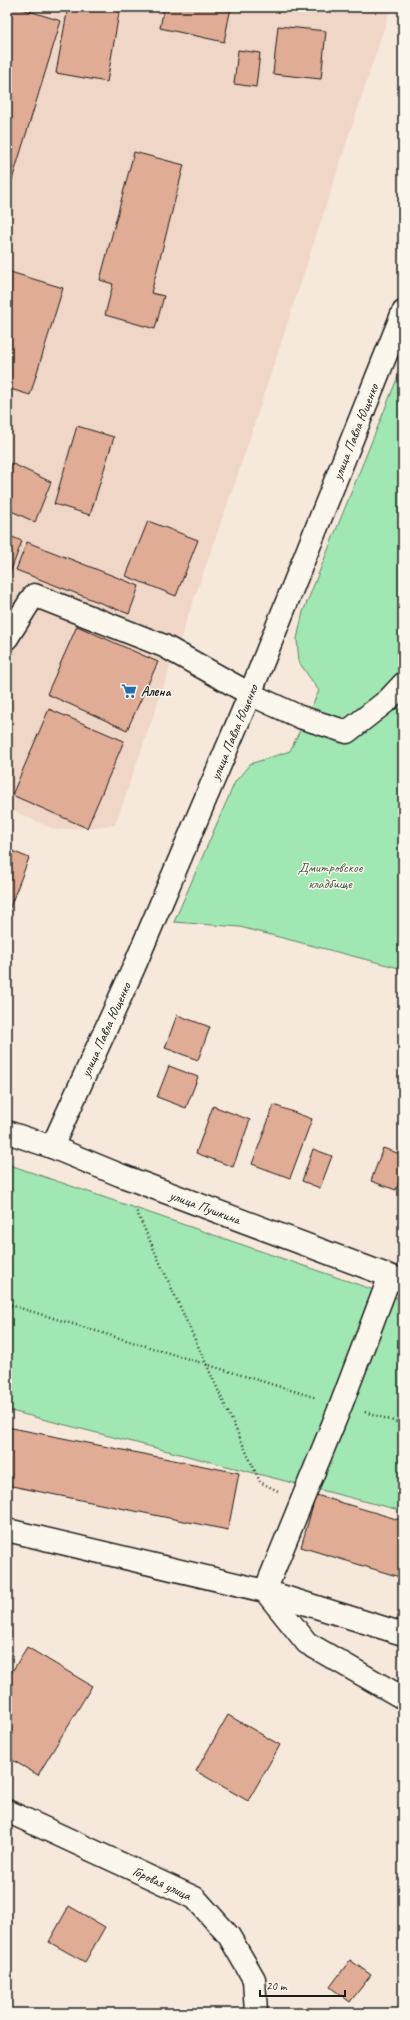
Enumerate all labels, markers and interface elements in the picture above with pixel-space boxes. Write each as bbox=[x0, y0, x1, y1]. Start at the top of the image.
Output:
street label: улица Павла Ющенко bbox=[328, 380, 382, 483]
street label: улица Павла Ющенко bbox=[206, 681, 262, 783]
supermarket icon: Алена bbox=[120, 682, 138, 700]
place label: Алена bbox=[141, 683, 171, 700]
park label: Дмитровское кладбище bbox=[298, 859, 364, 892]
street label: улица Павла Ющенко bbox=[76, 979, 135, 1080]
street label: улица Пушкина bbox=[167, 1186, 244, 1228]
street label: Горовая улица bbox=[130, 1862, 195, 1904]
scale bar bbox=[260, 1972, 345, 1998]
text: 20 m bbox=[266, 1978, 288, 1994]

